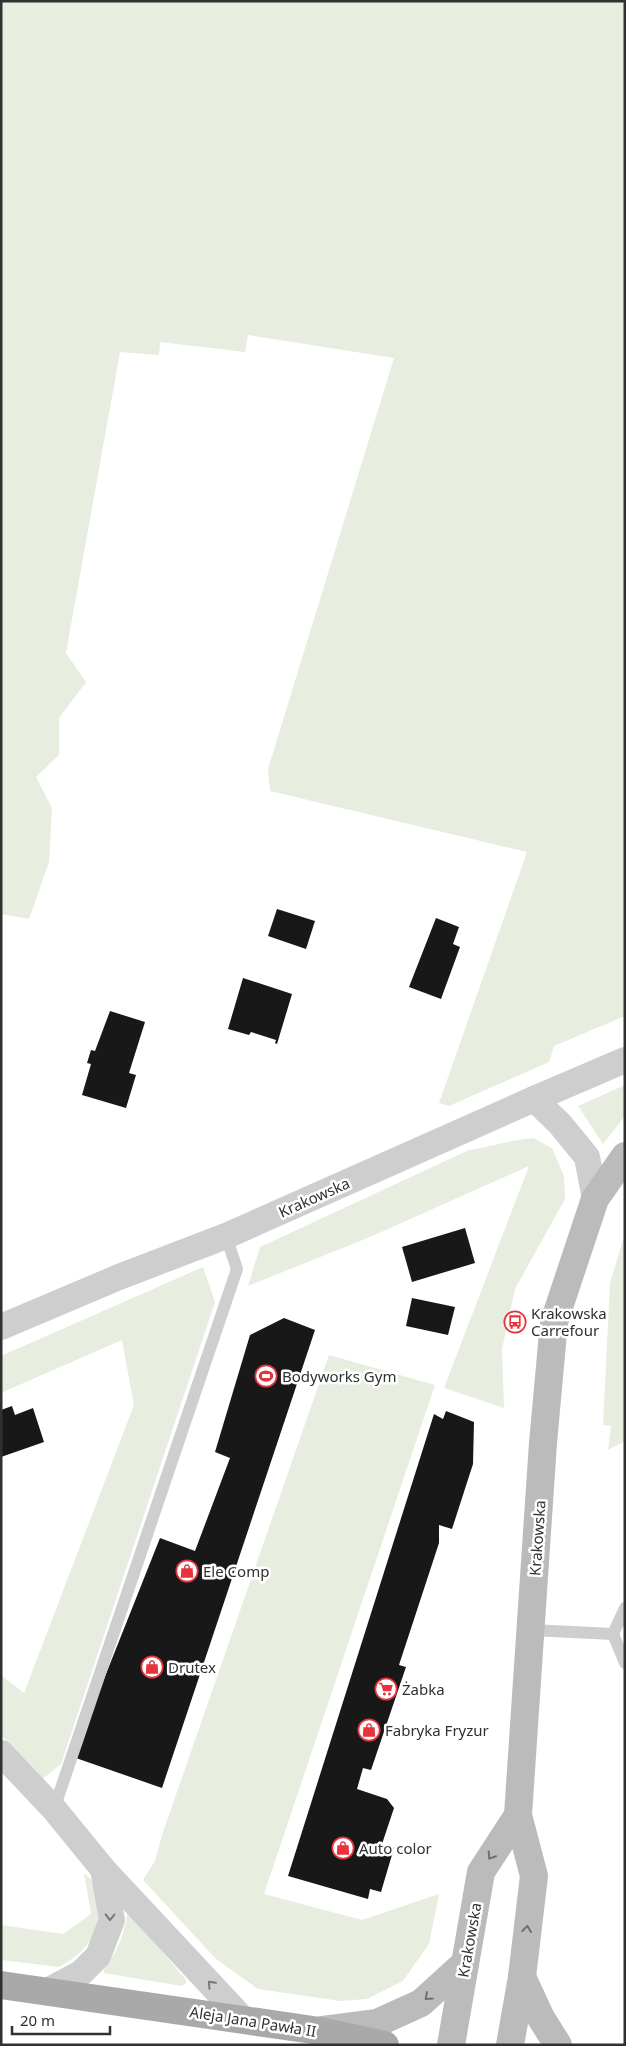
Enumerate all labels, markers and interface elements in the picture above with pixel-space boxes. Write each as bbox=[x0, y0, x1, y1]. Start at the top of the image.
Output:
street label: Krakowska bbox=[275, 1172, 353, 1222]
place label: Krakowska Carrefour bbox=[531, 1303, 607, 1340]
bus stop icon: Krakowska Carrefour bbox=[503, 1310, 527, 1334]
sports icon: Bodyworks Gym bbox=[254, 1364, 278, 1388]
place label: Bodyworks Gym bbox=[282, 1366, 396, 1386]
street label: Krakowska bbox=[524, 1500, 550, 1576]
shop icon: Ele Comp bbox=[175, 1559, 199, 1583]
place label: Ele Comp bbox=[203, 1561, 269, 1581]
shop icon: Drutex bbox=[140, 1655, 164, 1679]
place label: Drutex bbox=[168, 1657, 216, 1677]
supermarket icon: Żabka bbox=[374, 1677, 398, 1701]
place label: Żabka bbox=[402, 1679, 445, 1699]
shop icon: Fabryka Fryzur bbox=[357, 1718, 381, 1742]
place label: Fabryka Fryzur bbox=[385, 1720, 489, 1740]
shop icon: Auto color bbox=[331, 1836, 355, 1860]
place label: Auto color bbox=[359, 1838, 432, 1858]
one-way arrow bbox=[488, 1850, 497, 1860]
street label: Krakowska bbox=[453, 1901, 485, 1979]
one-way arrow bbox=[104, 1914, 115, 1922]
one-way arrow bbox=[521, 1925, 532, 1933]
one-way arrow bbox=[208, 1981, 217, 1990]
one-way arrow bbox=[425, 1991, 434, 2000]
street label: Aleja Jana Pawła II bbox=[188, 2001, 318, 2041]
scale bar bbox=[12, 2004, 110, 2036]
text: 20 m bbox=[20, 2010, 55, 2030]

